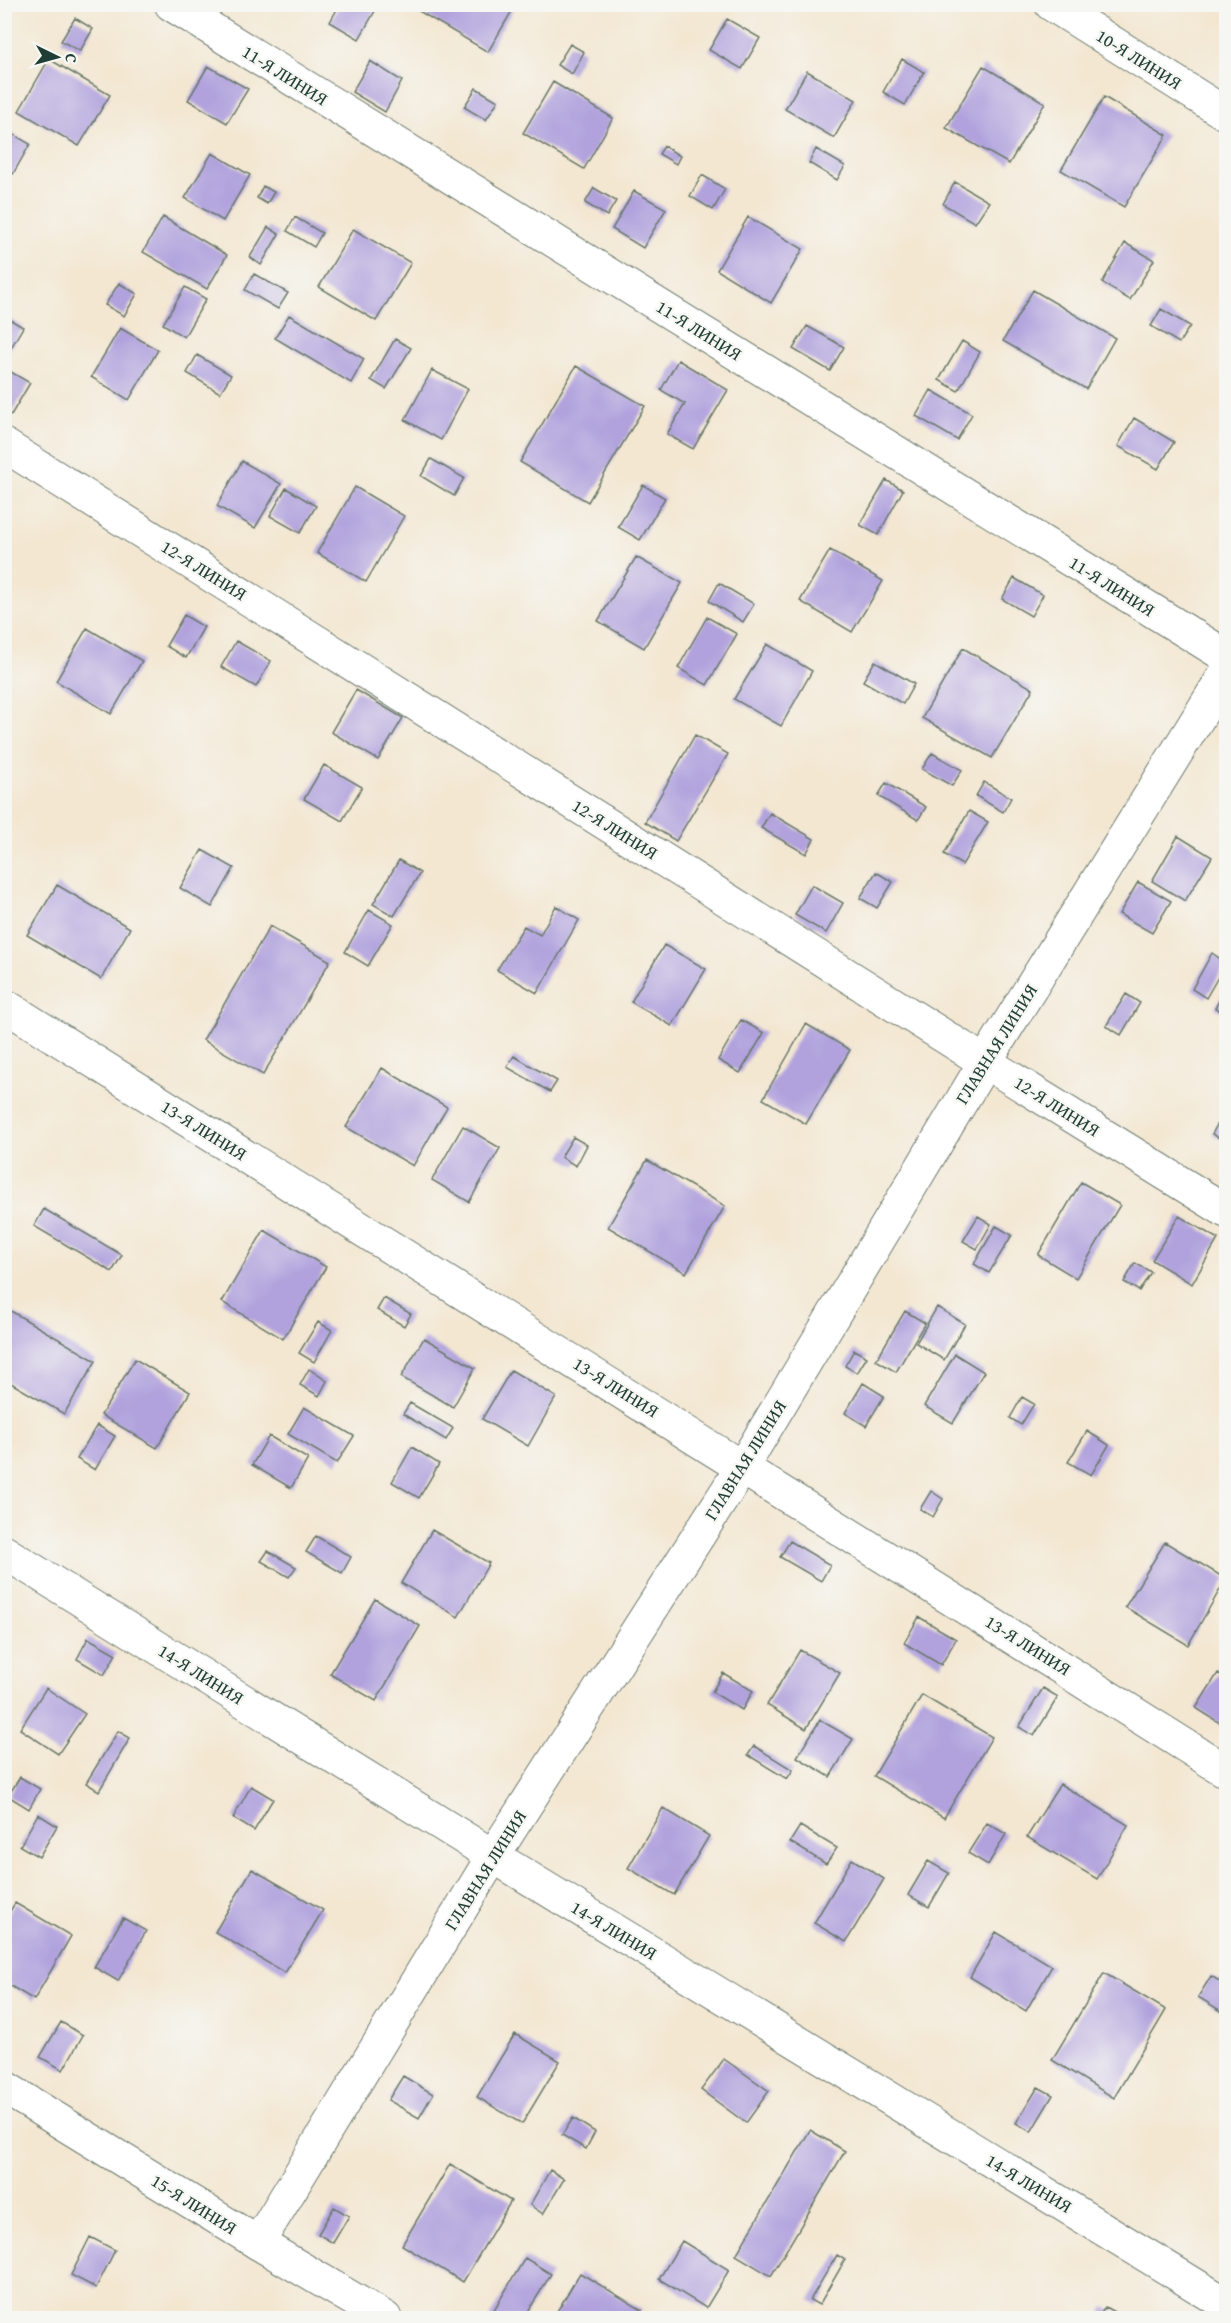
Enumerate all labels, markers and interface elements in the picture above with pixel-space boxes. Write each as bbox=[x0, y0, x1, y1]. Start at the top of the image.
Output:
street label: 10-Я ЛИНИЯ bbox=[1091, 22, 1187, 96]
north arrow bbox=[27, 27, 87, 87]
street label: 11-Я ЛИНИЯ bbox=[237, 38, 333, 112]
text: С bbox=[60, 53, 84, 64]
street label: 11-Я ЛИНИЯ bbox=[651, 293, 747, 367]
street label: 12-Я ЛИНИЯ bbox=[156, 533, 252, 607]
street label: 11-Я ЛИНИЯ bbox=[1064, 549, 1160, 623]
street label: 12-Я ЛИНИЯ bbox=[567, 792, 663, 866]
street label: ГЛАВНАЯ ЛИНИЯ bbox=[948, 978, 1044, 1109]
street label: 12-Я ЛИНИЯ bbox=[1009, 1069, 1105, 1143]
street label: 13-Я ЛИНИЯ bbox=[156, 1093, 252, 1167]
street label: 13-Я ЛИНИЯ bbox=[568, 1350, 664, 1424]
street label: ГЛАВНАЯ ЛИНИЯ bbox=[697, 1394, 793, 1525]
street label: 13-Я ЛИНИЯ bbox=[980, 1608, 1076, 1682]
street label: 14-Я ЛИНИЯ bbox=[153, 1637, 249, 1711]
street label: ГЛАВНАЯ ЛИНИЯ bbox=[437, 1804, 533, 1935]
street label: 14-Я ЛИНИЯ bbox=[566, 1894, 663, 1967]
street label: 14-Я ЛИНИЯ bbox=[981, 2147, 1078, 2220]
street label: 15-Я ЛИНИЯ bbox=[146, 2167, 242, 2241]

